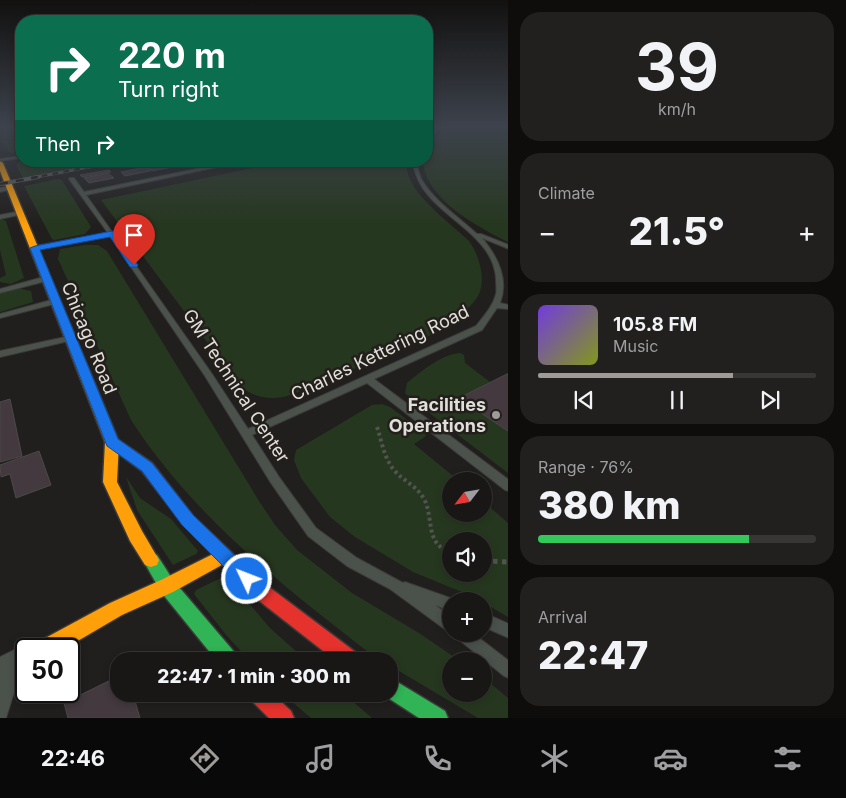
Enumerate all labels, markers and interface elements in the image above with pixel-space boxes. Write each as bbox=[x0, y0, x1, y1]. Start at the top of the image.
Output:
text: 39 bbox=[635, 27, 719, 106]
text: 220 m bbox=[118, 34, 226, 76]
icon: right bbox=[35, 35, 100, 100]
text: Turn right bbox=[118, 76, 219, 102]
text: km/h bbox=[658, 99, 696, 119]
icon: right bbox=[91, 130, 119, 158]
text: Then bbox=[35, 133, 81, 156]
text: Climate bbox=[538, 183, 595, 203]
text: 21.5° bbox=[629, 208, 725, 254]
pin bbox=[113, 214, 155, 265]
text: − bbox=[538, 215, 557, 249]
text: + bbox=[797, 215, 816, 249]
icon: arrive bbox=[120, 221, 148, 249]
street label: Chicago Road bbox=[57, 279, 121, 397]
street label: Charles Kettering Road bbox=[287, 300, 472, 405]
street label: GM Technical Center bbox=[179, 305, 294, 467]
text: 105.8 FM bbox=[613, 313, 697, 336]
text: Music bbox=[613, 336, 658, 356]
icon: previous bbox=[570, 386, 598, 414]
icon: pause bbox=[663, 386, 691, 414]
icon: next bbox=[756, 386, 784, 414]
place label: Facilities Operations bbox=[389, 394, 486, 436]
marker: Facilities Operations bbox=[490, 409, 502, 421]
text: Range · 76% bbox=[538, 457, 634, 477]
north arrow bbox=[442, 472, 492, 522]
map controls bbox=[442, 472, 492, 702]
text: 380 km bbox=[538, 482, 681, 528]
button: sound bbox=[442, 532, 492, 582]
position arrow bbox=[220, 552, 272, 604]
button: + bbox=[442, 592, 492, 642]
text: Arrival bbox=[538, 607, 587, 627]
text: 22:47 bbox=[538, 632, 648, 678]
speed limit sign: 50 bbox=[15, 638, 80, 703]
button: − bbox=[442, 652, 492, 702]
text: 22:47 · 1 min · 300 m bbox=[157, 665, 351, 688]
icon: directions bbox=[187, 741, 222, 776]
icon: music bbox=[303, 741, 338, 776]
icon: phone bbox=[420, 741, 455, 776]
icon: climate bbox=[537, 741, 572, 776]
icon: car bbox=[653, 741, 688, 776]
icon: filters bbox=[770, 741, 805, 776]
text: 22:46 bbox=[41, 745, 105, 771]

